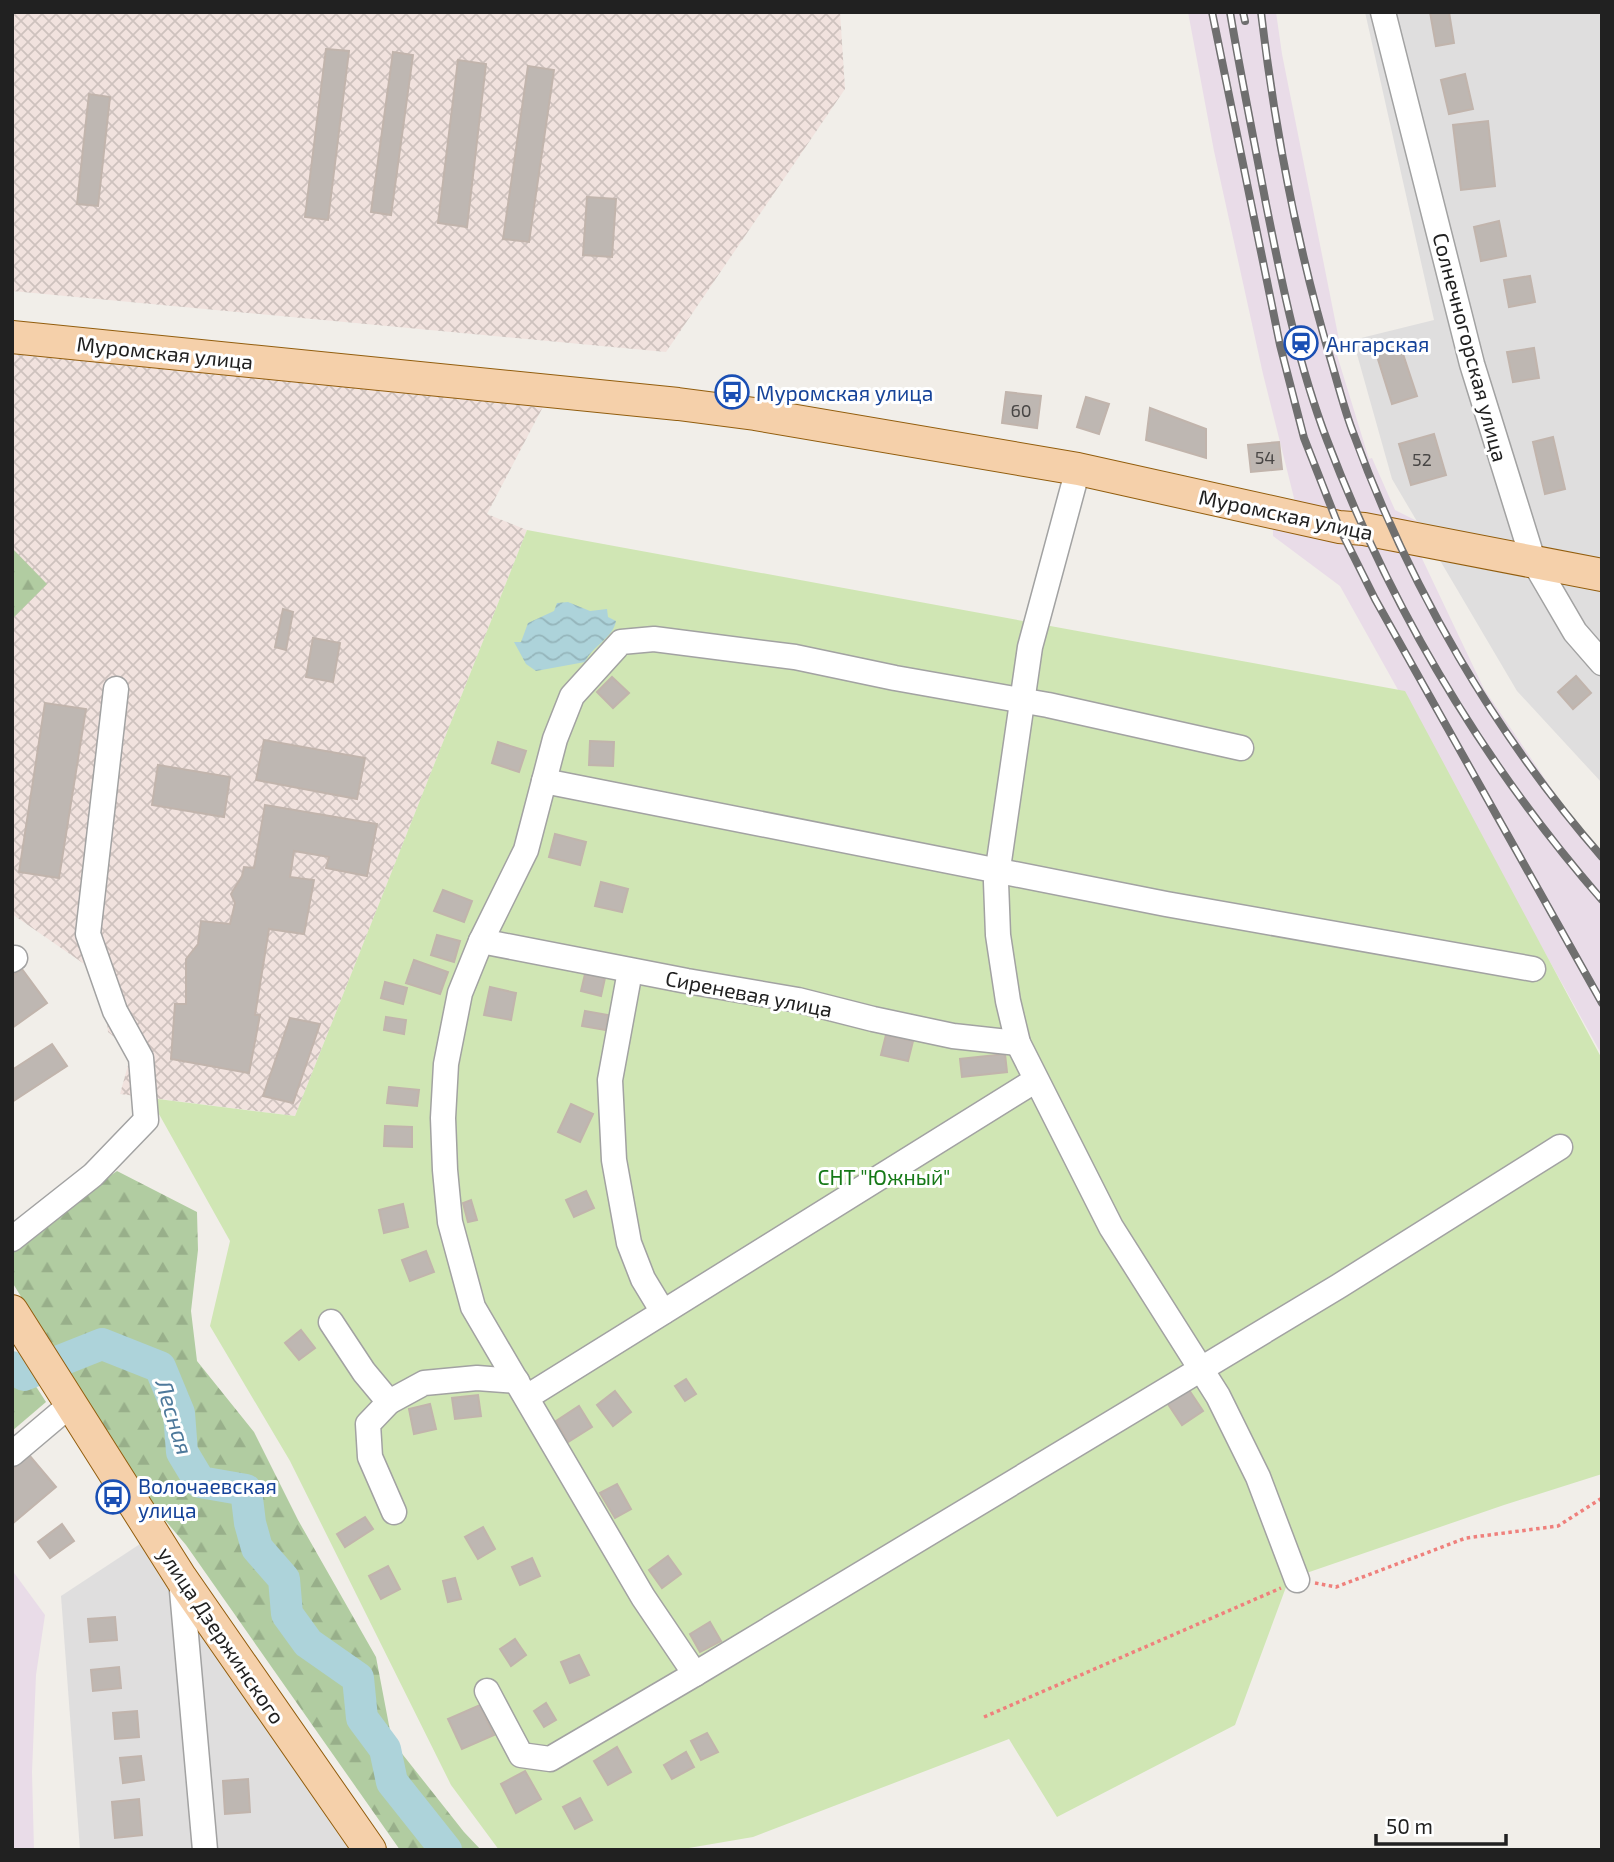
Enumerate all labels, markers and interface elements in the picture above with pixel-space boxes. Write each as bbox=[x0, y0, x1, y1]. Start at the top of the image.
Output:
street label: Солнечногорская улица bbox=[1427, 230, 1514, 464]
station icon: Ангарская bbox=[1282, 324, 1320, 362]
street label: Муромская улица bbox=[75, 330, 255, 375]
place label: Ангарская bbox=[1326, 331, 1429, 356]
bus stop icon: Муромская улица bbox=[713, 373, 751, 411]
place label: Муромская улица bbox=[756, 380, 933, 406]
house number: 60 bbox=[1010, 399, 1032, 421]
house number: 54 bbox=[1255, 446, 1275, 468]
house number: 52 bbox=[1412, 448, 1432, 470]
street label: Муромская улица bbox=[1196, 483, 1375, 546]
street label: Сиреневая улица bbox=[663, 965, 835, 1022]
park label: СНТ "Южный" bbox=[818, 1164, 950, 1189]
water label: Лесная bbox=[150, 1375, 200, 1458]
place label: Волочаевская улица bbox=[138, 1473, 277, 1523]
bus stop icon: Волочаевская улица bbox=[94, 1478, 132, 1516]
street label: улица Дзержинского bbox=[153, 1542, 291, 1729]
scale bar bbox=[1376, 1802, 1506, 1846]
text: 50 m bbox=[1386, 1813, 1433, 1838]

